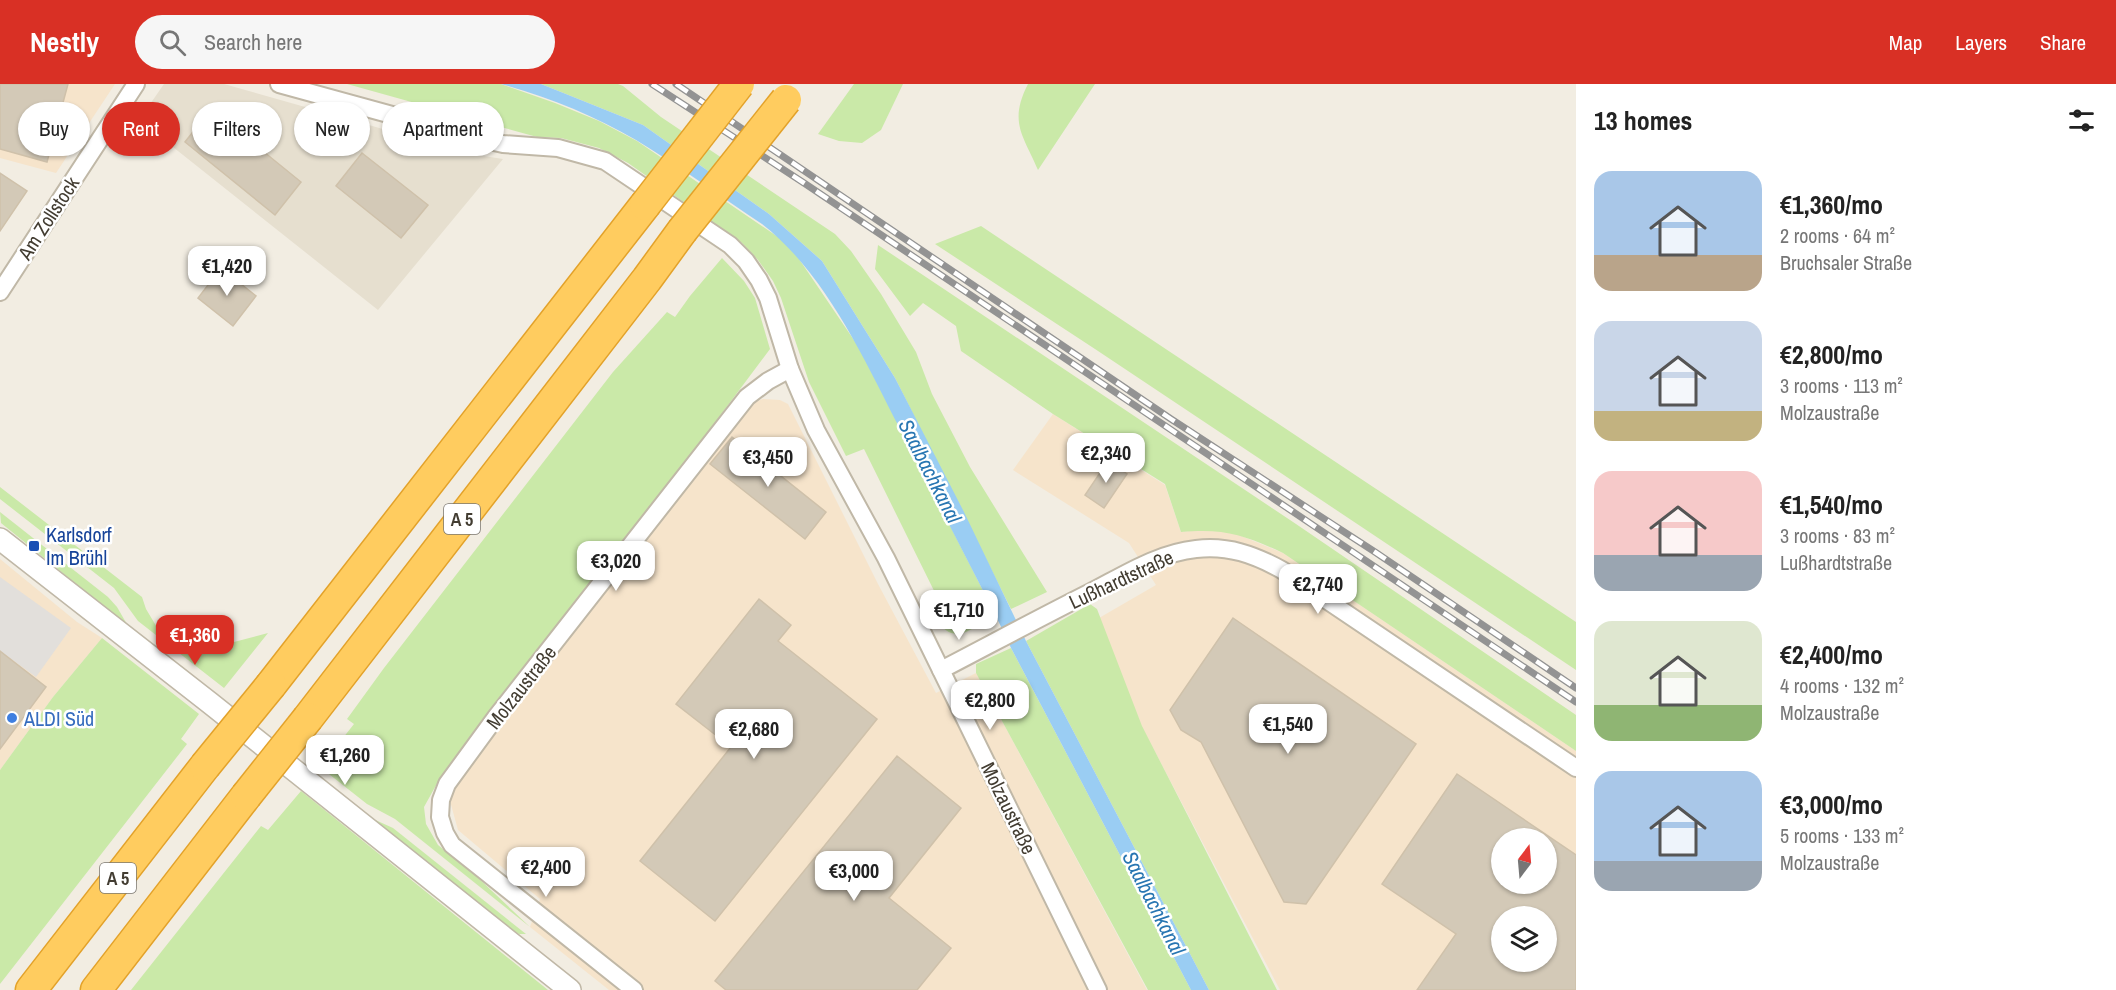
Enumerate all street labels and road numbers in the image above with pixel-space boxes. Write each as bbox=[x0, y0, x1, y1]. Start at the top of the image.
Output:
street label: Am Zollstock bbox=[11, 171, 85, 266]
road number: A 5 bbox=[444, 504, 480, 534]
street label: Lußhardtstraße bbox=[1064, 543, 1178, 615]
street label: Molzaustraße bbox=[480, 640, 562, 734]
street label: Molzaustraße bbox=[975, 757, 1043, 859]
road number: A 5 bbox=[100, 863, 136, 893]

